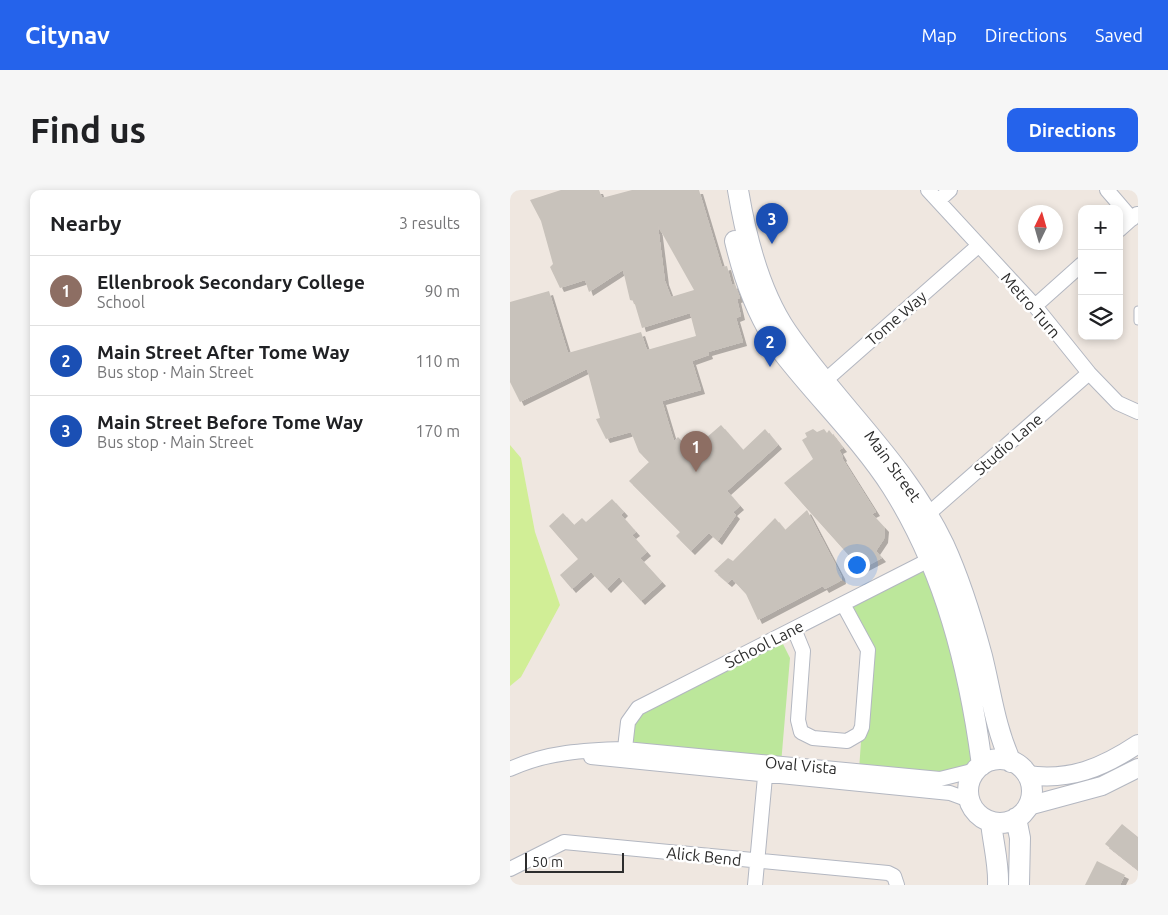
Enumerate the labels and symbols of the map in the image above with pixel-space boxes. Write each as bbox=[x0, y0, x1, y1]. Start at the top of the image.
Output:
pin: 3 bbox=[756, 203, 788, 244]
north arrow bbox=[1018, 205, 1063, 250]
street label: Metro Turn bbox=[998, 269, 1064, 341]
street label: Tome Way bbox=[862, 287, 930, 349]
pin: 2 bbox=[754, 326, 786, 367]
street label: Studio Lane bbox=[970, 410, 1046, 478]
street label: Main Street bbox=[861, 427, 925, 506]
pin: 1 bbox=[680, 431, 712, 472]
your location bbox=[844, 552, 870, 578]
street label: School Lane bbox=[722, 616, 806, 672]
street label: Oval Vista bbox=[764, 753, 838, 777]
street label: Alick Bend bbox=[666, 843, 742, 869]
scale bar bbox=[525, 850, 624, 873]

